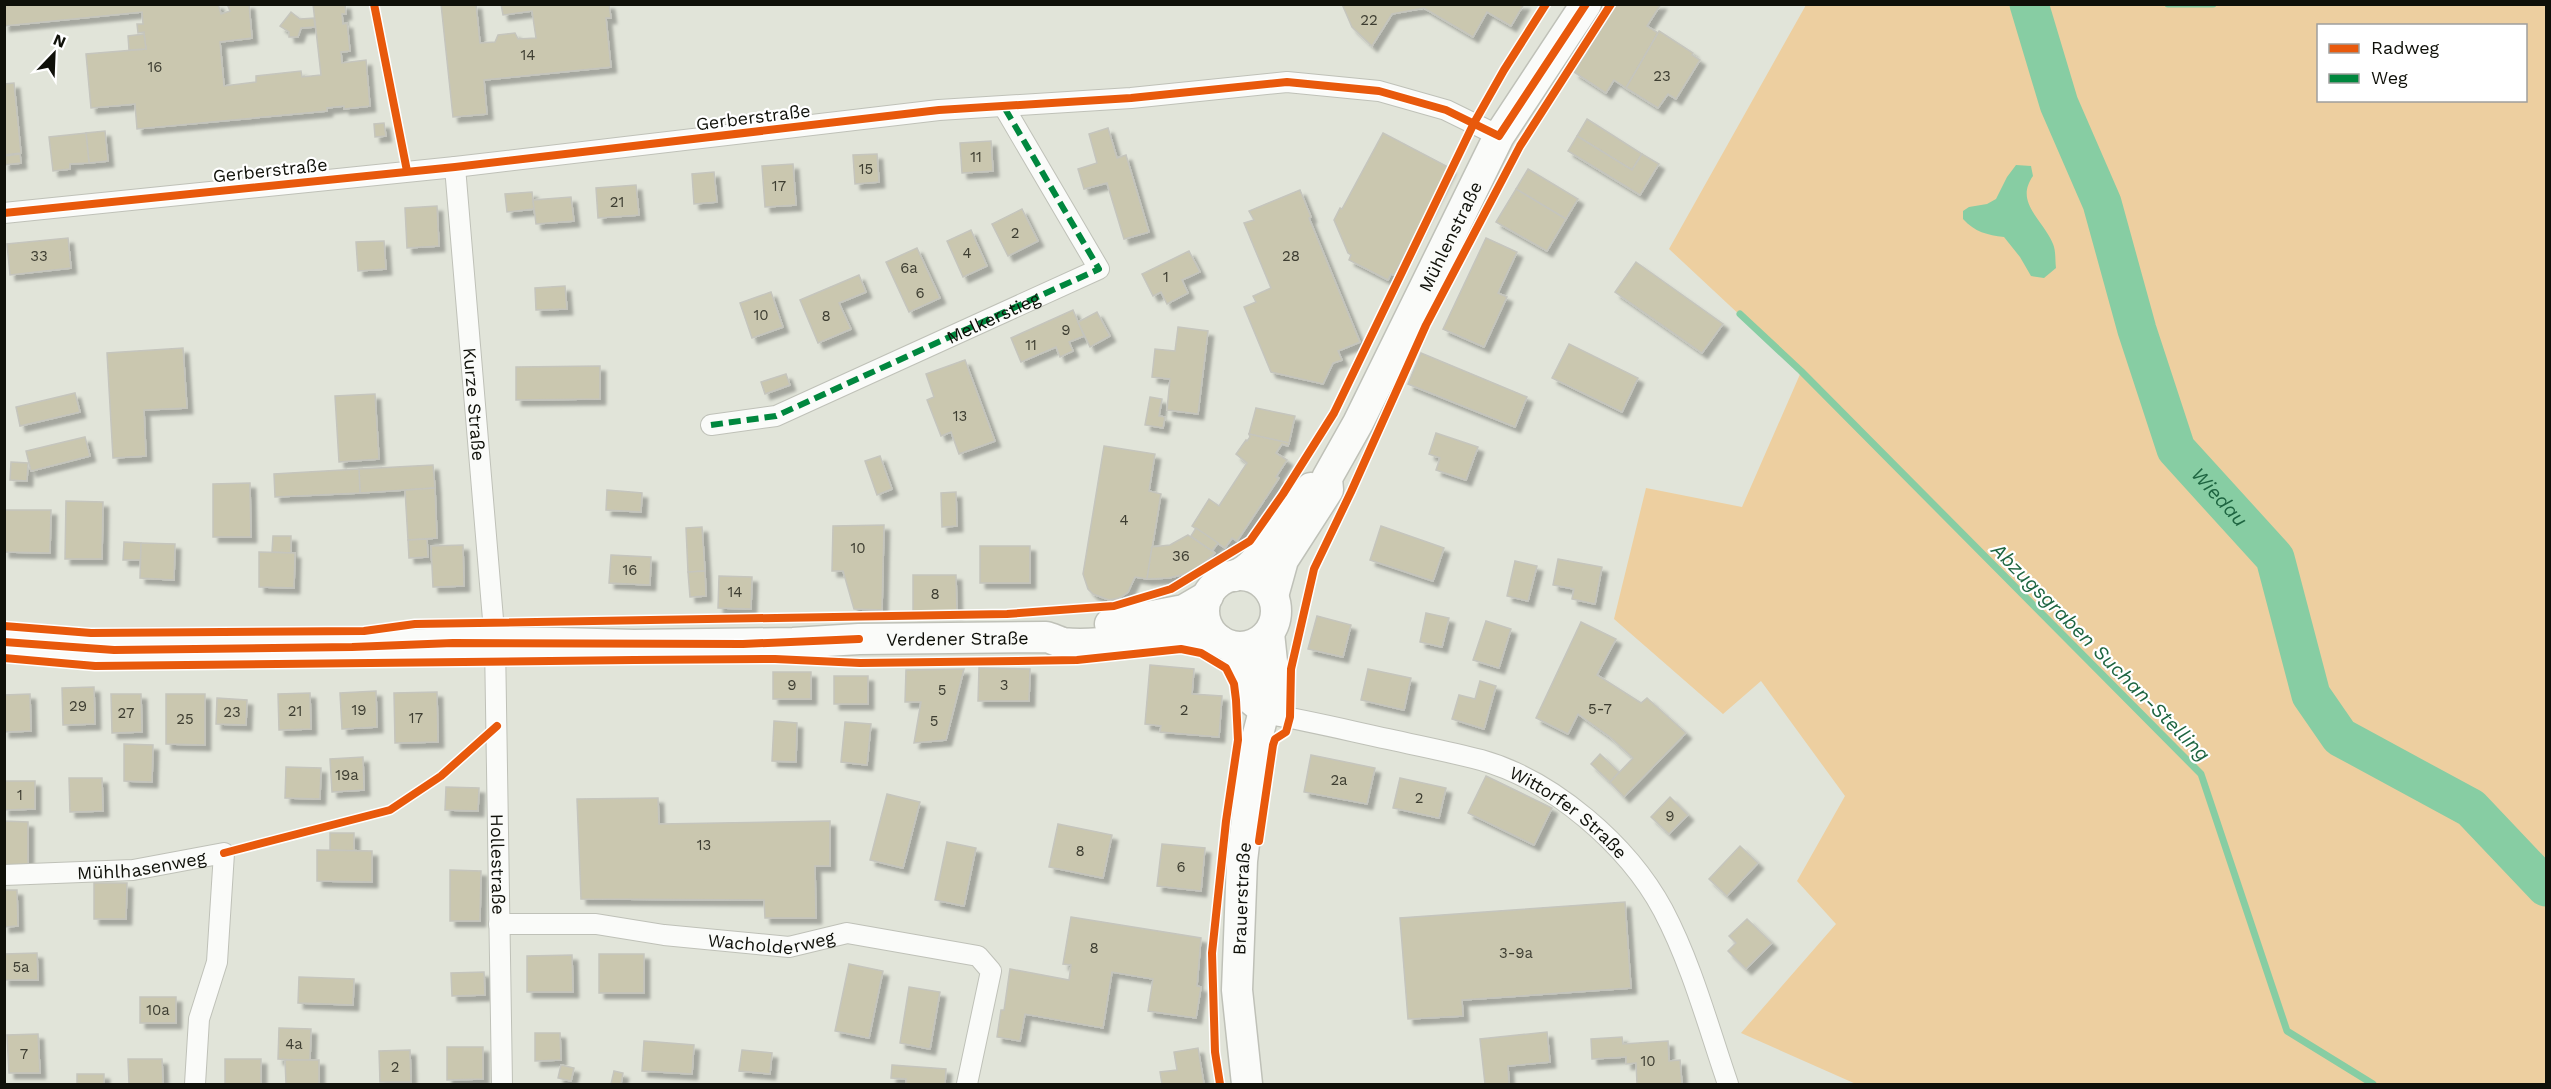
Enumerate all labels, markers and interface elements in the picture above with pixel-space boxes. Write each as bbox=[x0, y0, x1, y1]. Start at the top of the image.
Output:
house number: 22 bbox=[1360, 11, 1378, 29]
north arrow bbox=[24, 24, 84, 84]
legend bbox=[2317, 24, 2527, 102]
text: N bbox=[50, 30, 69, 52]
text: Radweg bbox=[2371, 37, 2440, 58]
house number: 14 bbox=[520, 46, 536, 64]
house number: 16 bbox=[148, 58, 162, 76]
house number: 23 bbox=[1653, 67, 1671, 85]
text: Weg bbox=[2371, 67, 2408, 88]
street label: Gerberstraße bbox=[695, 100, 811, 134]
house number: 11 bbox=[970, 148, 982, 166]
street label: Gerberstraße bbox=[212, 154, 328, 186]
house number: 15 bbox=[859, 160, 873, 178]
house number: 17 bbox=[772, 177, 786, 195]
street label: Mühlenstraße bbox=[1414, 177, 1486, 295]
house number: 21 bbox=[610, 193, 624, 211]
house number: 2 bbox=[1011, 224, 1019, 242]
house number: 4 bbox=[962, 244, 972, 262]
house number: 33 bbox=[30, 247, 48, 265]
house number: 28 bbox=[1282, 247, 1300, 265]
house number: 6a bbox=[900, 259, 918, 277]
house number: 1 bbox=[1163, 268, 1169, 286]
house number: 6 bbox=[915, 284, 925, 302]
street label: Melkerstieg bbox=[943, 287, 1043, 348]
house number: 10 bbox=[753, 306, 769, 324]
house number: 8 bbox=[821, 307, 831, 325]
house number: 9 bbox=[1061, 321, 1071, 339]
house number: 11 bbox=[1025, 336, 1037, 354]
street label: Kurze Straße bbox=[460, 347, 490, 462]
house number: 13 bbox=[953, 407, 967, 425]
water label: Wiedau bbox=[2186, 462, 2253, 532]
house number: 4 bbox=[1119, 511, 1129, 529]
water label: Abzugsgraben Suchan-Stelling bbox=[1986, 537, 2215, 766]
house number: 10 bbox=[850, 539, 866, 557]
house number: 36 bbox=[1172, 547, 1190, 565]
house number: 16 bbox=[623, 561, 637, 579]
house number: 14 bbox=[727, 583, 743, 601]
house number: 8 bbox=[930, 585, 940, 603]
street label: Verdener Straße bbox=[886, 627, 1029, 649]
house number: 9 bbox=[787, 676, 797, 694]
house number: 3 bbox=[1000, 676, 1008, 694]
house number: 5 bbox=[938, 681, 946, 699]
house number: 29 bbox=[69, 697, 87, 715]
house number: 5-7 bbox=[1588, 700, 1612, 718]
house number: 19 bbox=[351, 701, 367, 719]
house number: 2 bbox=[1180, 701, 1188, 719]
house number: 21 bbox=[288, 702, 302, 720]
house number: 23 bbox=[223, 703, 241, 721]
house number: 27 bbox=[118, 704, 134, 722]
house number: 17 bbox=[409, 709, 423, 727]
house number: 25 bbox=[176, 710, 194, 728]
house number: 5 bbox=[930, 712, 938, 730]
street label: Wittorfer Straße bbox=[1506, 761, 1632, 862]
house number: 19a bbox=[335, 766, 359, 784]
house number: 2a bbox=[1330, 771, 1348, 789]
house number: 1 bbox=[17, 786, 23, 804]
house number: 2 bbox=[1415, 789, 1423, 807]
house number: 9 bbox=[1665, 807, 1675, 825]
street label: Hollestraße bbox=[487, 814, 510, 915]
house number: 13 bbox=[697, 836, 711, 854]
street label: Brauerstraße bbox=[1228, 841, 1255, 956]
house number: 8 bbox=[1075, 842, 1085, 860]
street label: Mühlhasenweg bbox=[77, 846, 208, 883]
house number: 6 bbox=[1176, 858, 1186, 876]
street label: Wacholderweg bbox=[707, 926, 837, 958]
house number: 8 bbox=[1089, 939, 1099, 957]
house number: 3-9a bbox=[1499, 944, 1533, 962]
house number: 5a bbox=[12, 958, 30, 976]
house number: 10a bbox=[146, 1001, 170, 1019]
house number: 4a bbox=[285, 1035, 303, 1053]
house number: 7 bbox=[20, 1045, 28, 1063]
house number: 10 bbox=[1640, 1052, 1656, 1070]
house number: 2 bbox=[391, 1058, 399, 1076]

